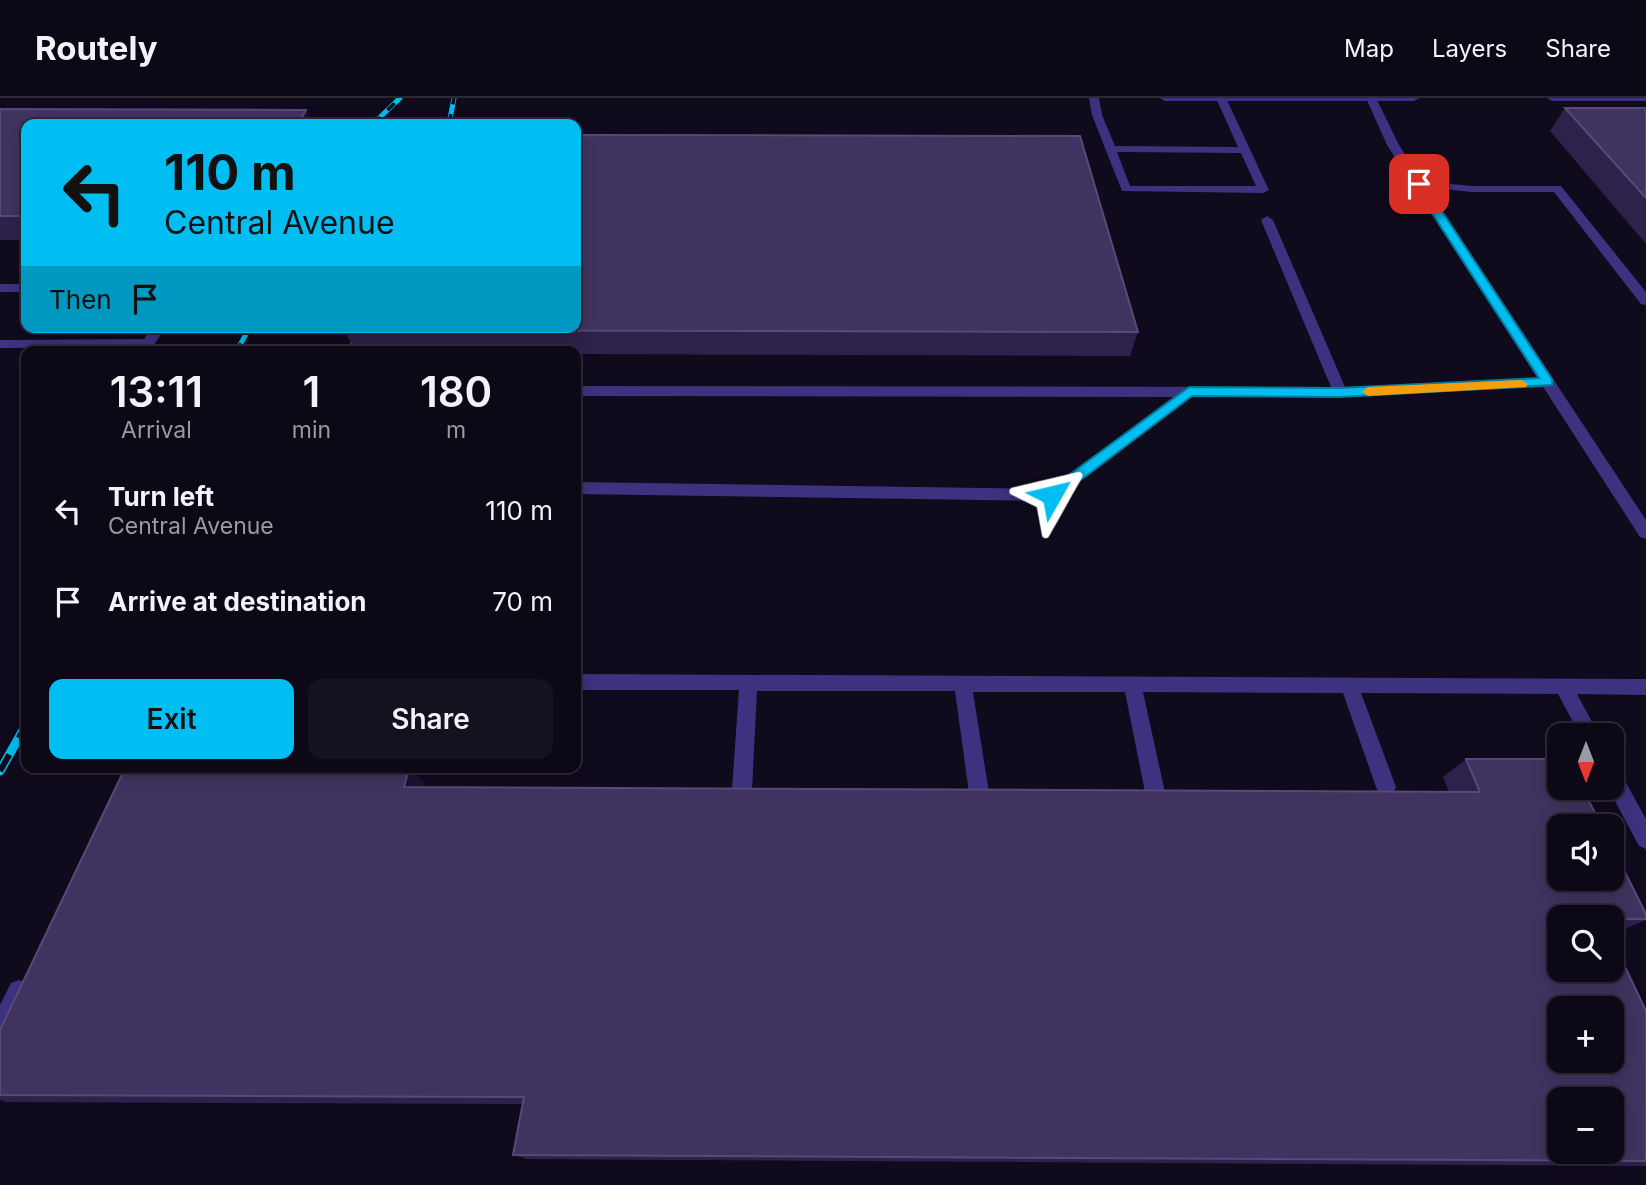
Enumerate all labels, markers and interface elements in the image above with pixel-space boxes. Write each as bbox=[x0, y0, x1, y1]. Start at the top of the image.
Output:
text: Routely bbox=[35, 28, 158, 68]
text: Map bbox=[1344, 34, 1394, 63]
text: Layers bbox=[1432, 34, 1507, 63]
text: Share bbox=[1545, 34, 1611, 63]
text: 110 m bbox=[164, 143, 296, 202]
icon: left bbox=[49, 147, 140, 238]
pin bbox=[1389, 154, 1449, 214]
icon: arrive bbox=[1400, 165, 1438, 203]
text: Central Avenue bbox=[164, 203, 395, 242]
icon: arrive bbox=[126, 280, 164, 318]
text: Then bbox=[49, 284, 112, 315]
text: 13:11 bbox=[110, 366, 203, 417]
text: 1 bbox=[303, 366, 320, 417]
text: 180 bbox=[420, 366, 492, 417]
text: Arrival bbox=[121, 416, 192, 444]
text: min bbox=[292, 416, 331, 444]
text: m bbox=[446, 416, 466, 444]
position arrow bbox=[1015, 458, 1089, 532]
text: Turn left bbox=[108, 481, 214, 512]
icon: left bbox=[49, 492, 87, 530]
text: 110 m bbox=[485, 495, 553, 526]
text: Central Avenue bbox=[108, 512, 274, 540]
icon: arrive bbox=[49, 583, 87, 621]
text: Arrive at destination bbox=[108, 586, 367, 617]
text: 70 m bbox=[492, 586, 553, 617]
button: Exit bbox=[49, 679, 294, 759]
button: Share bbox=[308, 679, 553, 759]
north arrow bbox=[1547, 723, 1624, 800]
map controls bbox=[1547, 723, 1624, 1164]
button: sound bbox=[1547, 814, 1624, 891]
button: search bbox=[1547, 905, 1624, 982]
button: + bbox=[1547, 996, 1624, 1073]
button: − bbox=[1547, 1087, 1624, 1164]

